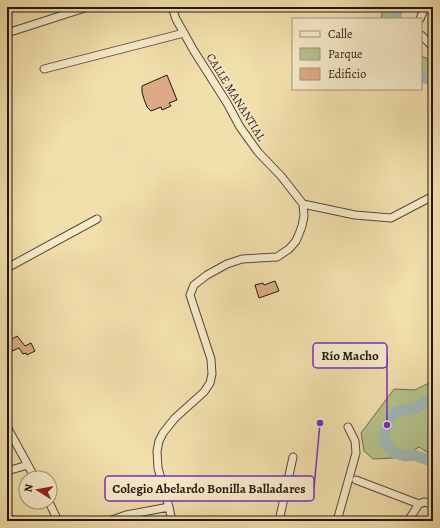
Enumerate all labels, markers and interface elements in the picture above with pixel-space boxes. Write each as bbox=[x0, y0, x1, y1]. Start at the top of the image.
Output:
legend bbox=[292, 18, 422, 90]
text: Calle bbox=[328, 26, 352, 42]
text: Parque bbox=[328, 46, 363, 62]
street label: CALLE MANANTIAL bbox=[203, 50, 270, 145]
text: Edificio bbox=[328, 66, 366, 82]
callout: Río Macho bbox=[313, 343, 387, 368]
text: Río Macho bbox=[321, 347, 379, 364]
north arrow bbox=[18, 470, 58, 510]
callout: Colegio Abelardo Bonilla Balladares bbox=[105, 476, 314, 501]
text: Colegio Abelardo Bonilla Balladares bbox=[112, 480, 306, 497]
text: N bbox=[21, 483, 37, 494]

